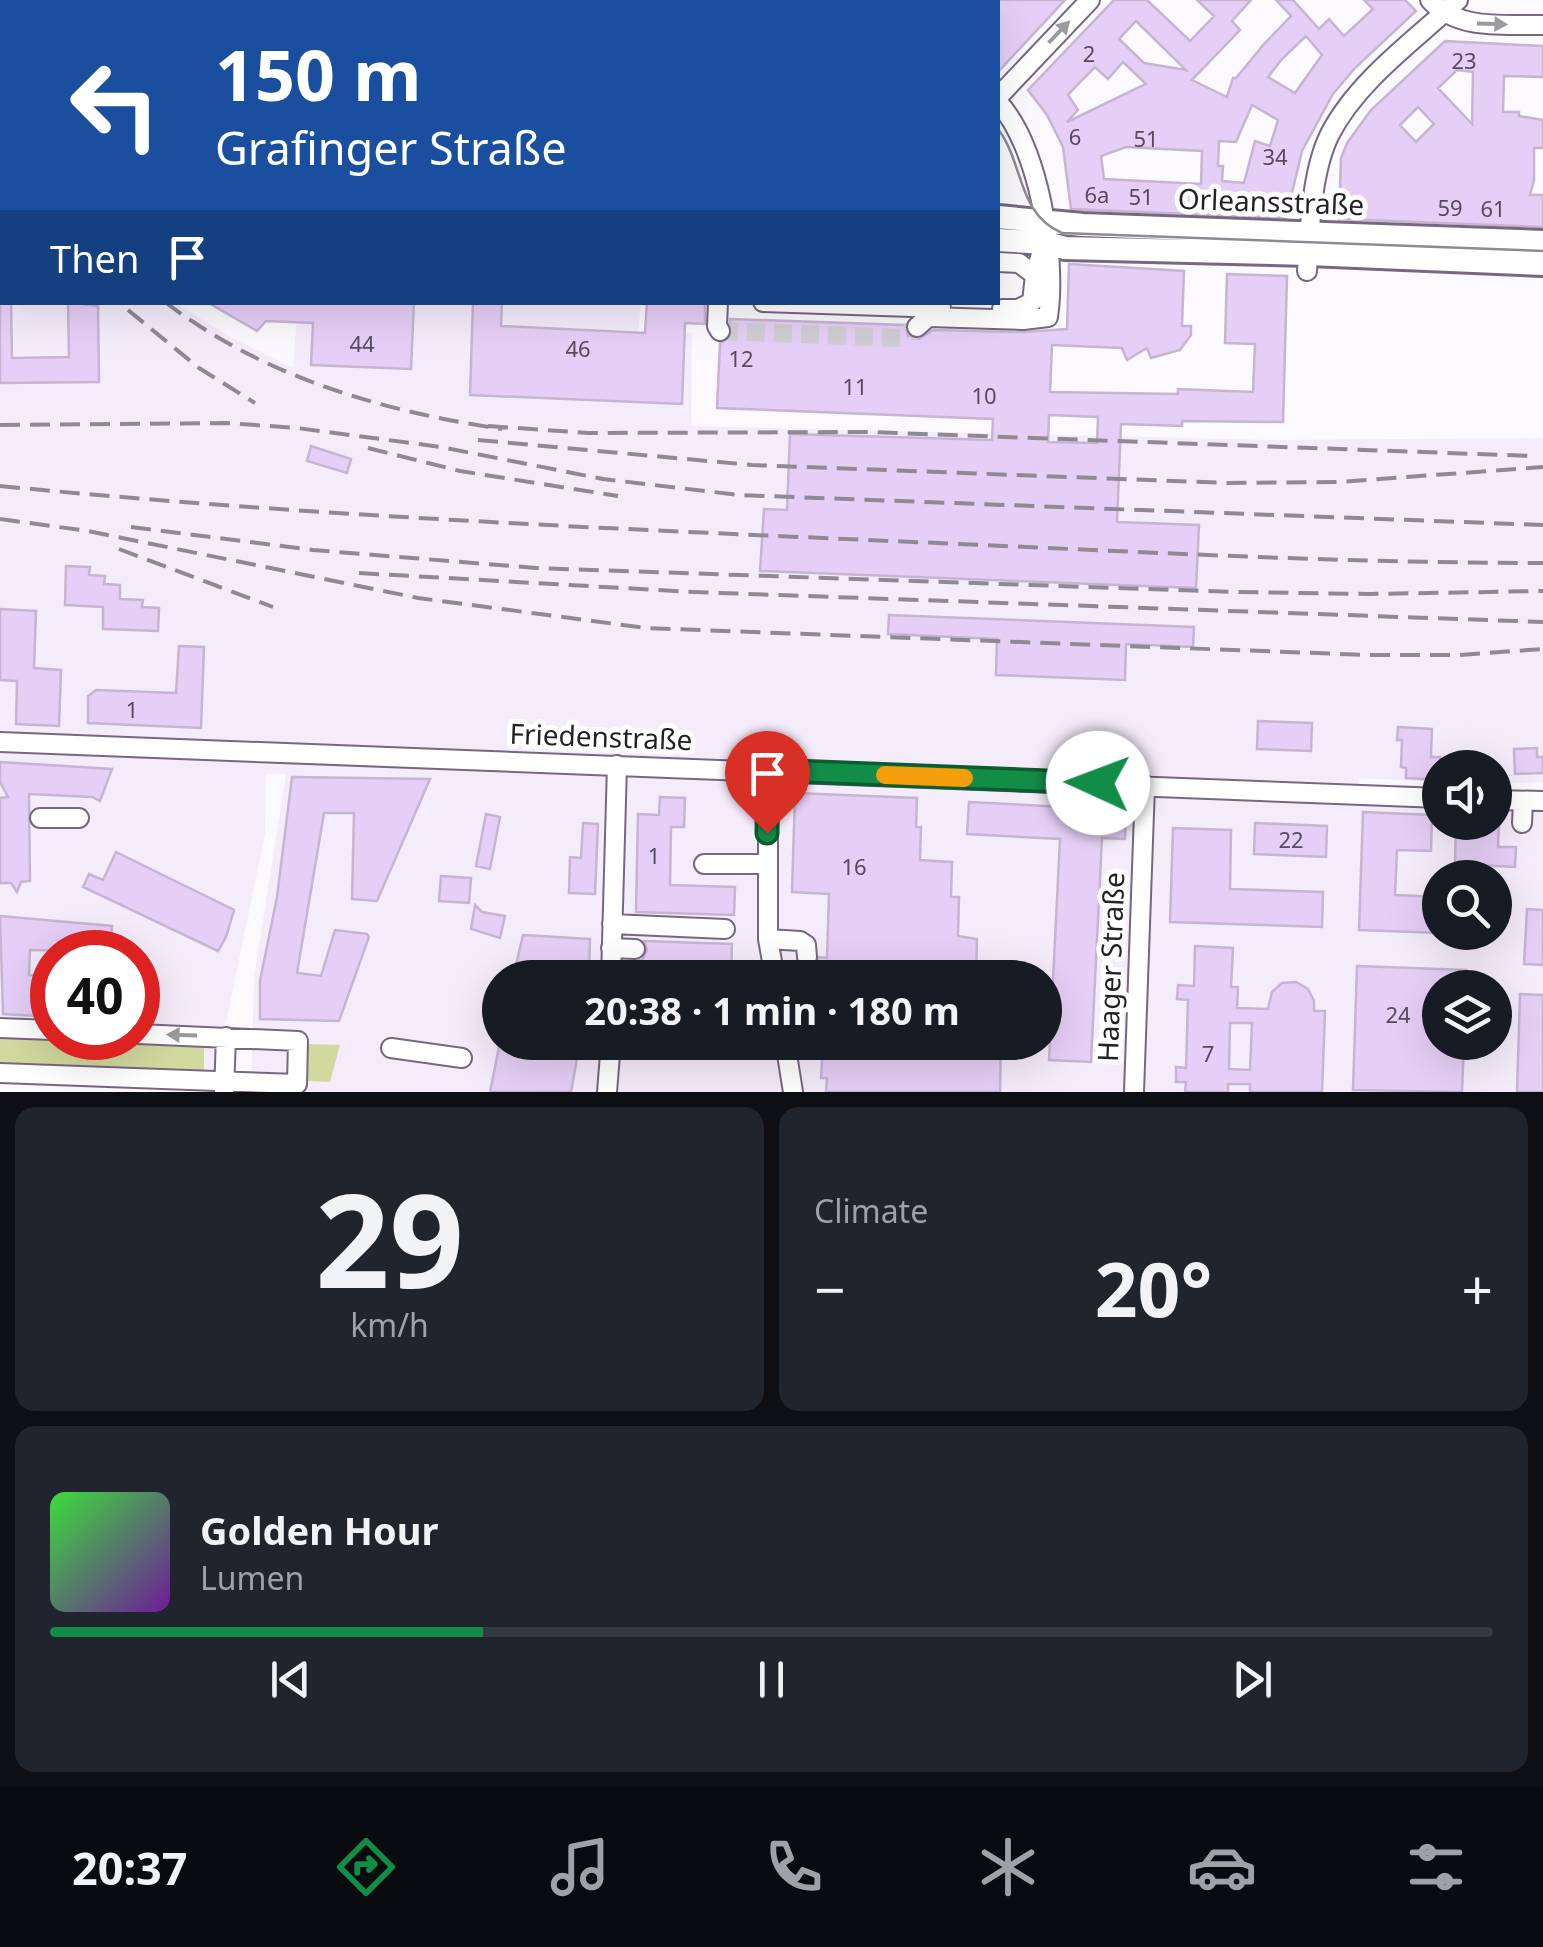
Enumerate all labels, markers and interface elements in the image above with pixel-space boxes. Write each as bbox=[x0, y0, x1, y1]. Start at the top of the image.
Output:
one-way arrow bbox=[1477, 16, 1509, 32]
one-way arrow bbox=[1047, 21, 1070, 45]
text: 150 m bbox=[215, 26, 422, 122]
house number: 2 bbox=[1083, 38, 1095, 68]
icon: left bbox=[50, 40, 180, 170]
house number: 23 bbox=[1451, 45, 1477, 75]
text: Grafinger Straße bbox=[215, 117, 567, 178]
house number: 6 bbox=[1069, 121, 1081, 151]
house number: 51 bbox=[1133, 123, 1159, 153]
house number: 34 bbox=[1262, 141, 1288, 171]
house number: 6a bbox=[1085, 179, 1109, 209]
street label: Orleansstraße bbox=[1177, 179, 1365, 223]
house number: 51 bbox=[1128, 181, 1154, 211]
house number: 59 bbox=[1437, 192, 1463, 222]
house number: 61 bbox=[1480, 193, 1506, 223]
icon: arrive bbox=[160, 230, 215, 285]
text: Then bbox=[50, 232, 140, 284]
house number: 44 bbox=[349, 328, 375, 358]
house number: 46 bbox=[565, 333, 591, 363]
house number: 12 bbox=[728, 343, 754, 373]
house number: 11 bbox=[842, 371, 868, 401]
house number: 10 bbox=[971, 380, 997, 410]
house number: 1 bbox=[126, 694, 138, 724]
street label: Friedenstraße bbox=[509, 714, 693, 758]
pin bbox=[725, 731, 810, 834]
position arrow bbox=[1046, 731, 1150, 835]
icon: arrive bbox=[740, 746, 795, 801]
map controls bbox=[1422, 750, 1512, 1060]
button: sound bbox=[1422, 750, 1512, 840]
house number: 22 bbox=[1278, 824, 1304, 854]
house number: 1 bbox=[648, 840, 660, 870]
house number: 16 bbox=[841, 851, 867, 881]
button: search bbox=[1422, 860, 1512, 950]
street label: Haager Straße bbox=[1088, 872, 1132, 1062]
speed limit sign: 40 bbox=[30, 930, 160, 1060]
button: layers bbox=[1422, 970, 1512, 1060]
text: 20:38 · 1 min · 180 m bbox=[584, 984, 960, 1036]
house number: 24 bbox=[1385, 999, 1411, 1029]
one-way arrow bbox=[165, 1027, 197, 1043]
house number: 7 bbox=[1202, 1038, 1214, 1068]
text: 29 bbox=[315, 1149, 464, 1326]
text: Climate bbox=[814, 1189, 928, 1232]
text: 20° bbox=[1095, 1237, 1212, 1339]
text: − bbox=[814, 1251, 845, 1326]
text: + bbox=[1462, 1251, 1493, 1326]
text: km/h bbox=[350, 1303, 429, 1346]
text: Golden Hour bbox=[200, 1504, 438, 1556]
text: Lumen bbox=[200, 1556, 304, 1599]
icon: previous bbox=[263, 1652, 318, 1707]
icon: pause bbox=[744, 1652, 799, 1707]
icon: next bbox=[1225, 1652, 1280, 1707]
icon: directions bbox=[331, 1832, 401, 1902]
icon: music bbox=[545, 1832, 615, 1902]
icon: phone bbox=[759, 1832, 829, 1902]
icon: climate bbox=[973, 1832, 1043, 1902]
icon: car bbox=[1187, 1832, 1257, 1902]
icon: filters bbox=[1401, 1832, 1471, 1902]
text: 20:37 bbox=[72, 1837, 188, 1898]

